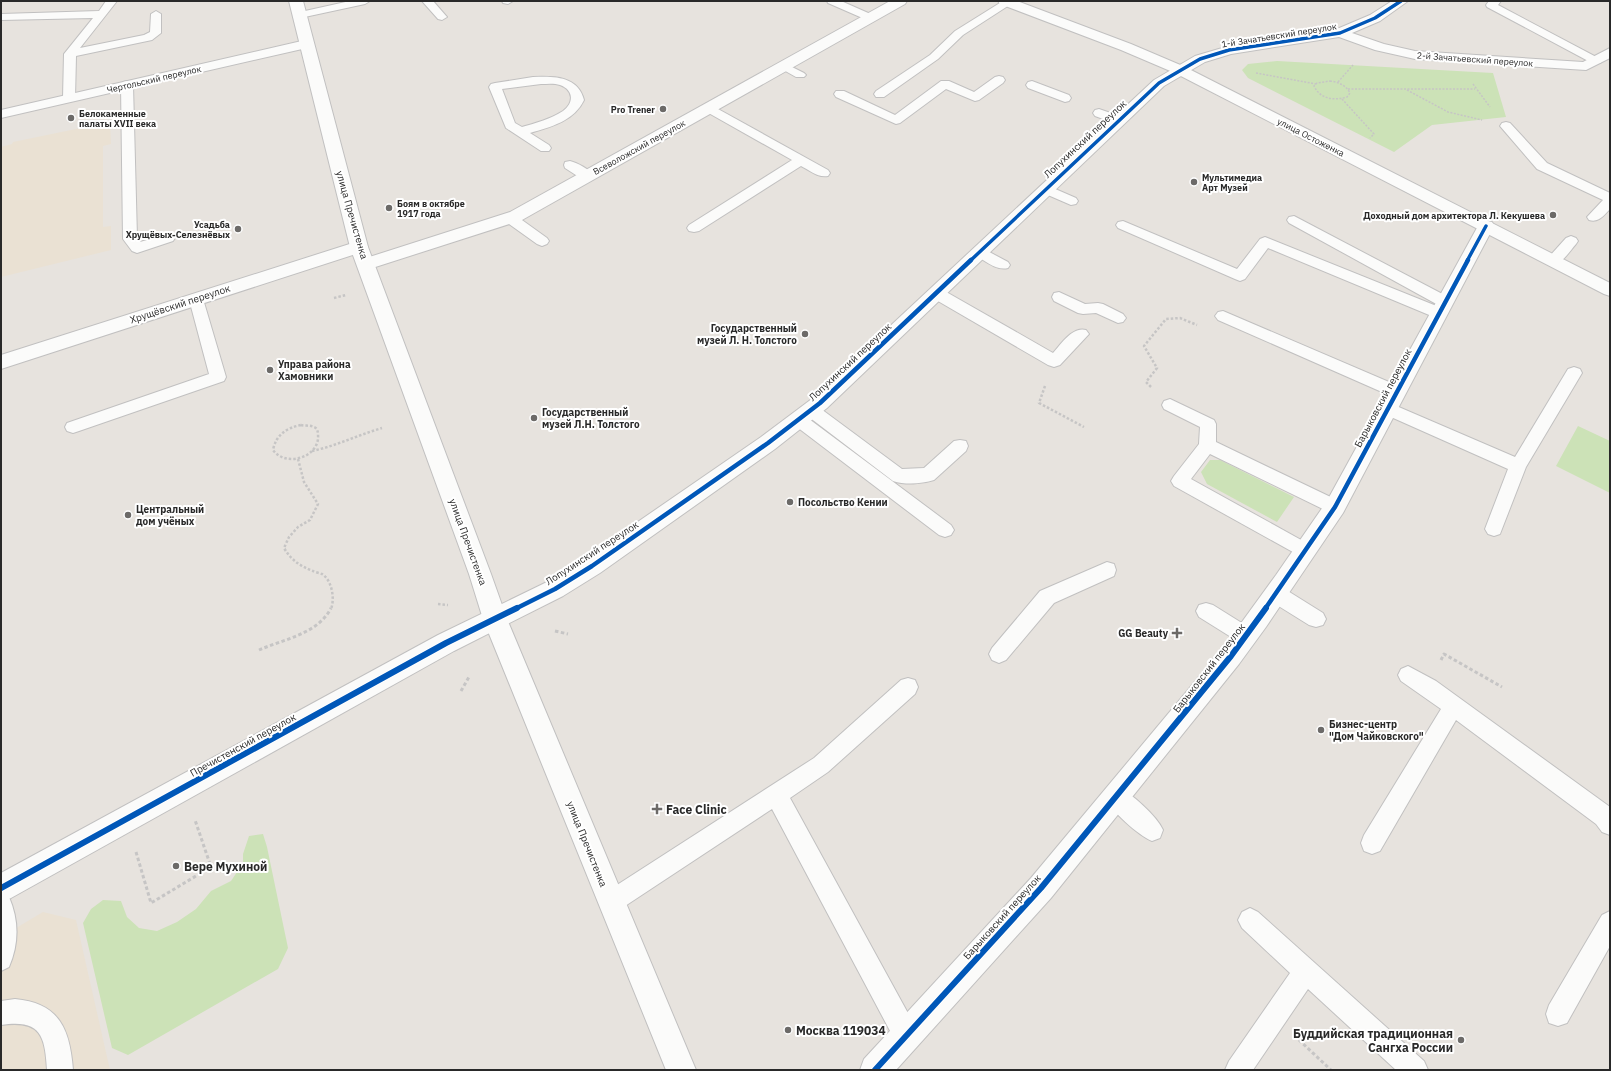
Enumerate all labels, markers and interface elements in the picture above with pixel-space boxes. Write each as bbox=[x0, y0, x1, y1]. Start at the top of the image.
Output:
street label: 1-й Зачатьевский переулок bbox=[1221, 20, 1338, 50]
street label: 2-й Зачатьевский переулок bbox=[1416, 49, 1534, 69]
street label: Чертольский переулок bbox=[106, 63, 202, 95]
street label: Лопухинский переулок bbox=[1041, 97, 1130, 181]
place label: Pro Trener bbox=[611, 104, 655, 115]
marker: Pro Trener bbox=[658, 104, 668, 114]
place label: Белокаменные палаты XVII века bbox=[79, 108, 156, 129]
marker: Белокаменные палаты XVII века bbox=[66, 113, 76, 123]
street label: улица Остоженка bbox=[1276, 115, 1347, 159]
street label: Всеволожский переулок bbox=[591, 117, 687, 177]
street label: улица Пречистенка bbox=[333, 169, 371, 261]
place label: Мультимедиа Арт Музей bbox=[1202, 172, 1262, 193]
marker: Мультимедиа Арт Музей bbox=[1189, 177, 1199, 187]
place label: Боям в октябре 1917 года bbox=[397, 198, 465, 219]
marker: Боям в октябре 1917 года bbox=[384, 203, 394, 213]
place label: Доходный дом архитектора Л. Кекушева bbox=[1363, 210, 1545, 221]
marker: Доходный дом архитектора Л. Кекушева bbox=[1548, 210, 1558, 220]
place label: Усадьба Хрущёвых-Селезнёвых bbox=[126, 219, 230, 240]
marker: Усадьба Хрущёвых-Селезнёвых bbox=[233, 224, 243, 234]
street label: Хрущёвский переулок bbox=[128, 281, 232, 326]
street label: Лопухинский переулок bbox=[806, 320, 895, 404]
place label: Государственный музей Л. Н. Толстого bbox=[697, 322, 797, 347]
marker: Государственный музей Л. Н. Толстого bbox=[800, 329, 810, 339]
street label: Барыковский переулок bbox=[1351, 346, 1415, 450]
place label: Управа района Хамовники bbox=[278, 358, 351, 383]
marker: Управа района Хамовники bbox=[265, 365, 275, 375]
place label: Государственный музей Л.Н. Толстого bbox=[542, 406, 640, 431]
marker: Государственный музей Л.Н. Толстого bbox=[529, 413, 539, 423]
place label: Посольство Кении bbox=[798, 496, 888, 509]
street label: улица Пречистенка bbox=[446, 497, 490, 588]
marker: Посольство Кении bbox=[785, 497, 795, 507]
place label: Центральный дом учёных bbox=[136, 503, 204, 528]
marker: Центральный дом учёных bbox=[123, 510, 133, 520]
street label: Лопухинский переулок bbox=[543, 518, 642, 588]
street label: Барыковский переулок bbox=[1170, 620, 1248, 715]
place label: GG Beauty bbox=[1118, 627, 1169, 640]
marker: GG Beauty bbox=[1171, 627, 1183, 639]
street label: Пречистенский переулок bbox=[188, 710, 299, 780]
place label: Бизнес-центр "Дом Чайковского" bbox=[1329, 718, 1424, 743]
marker: Бизнес-центр "Дом Чайковского" bbox=[1316, 725, 1326, 735]
street label: улица Пречистенка bbox=[564, 799, 610, 889]
place label: Face Clinic bbox=[666, 802, 727, 817]
marker: Face Clinic bbox=[651, 803, 663, 815]
place label: Вере Мухиной bbox=[184, 859, 267, 874]
marker: Вере Мухиной bbox=[171, 861, 181, 871]
street label: Барыковский переулок bbox=[960, 871, 1044, 962]
place label: Москва 119034 bbox=[796, 1023, 886, 1038]
marker: Москва 119034 bbox=[783, 1025, 793, 1035]
place label: Буддийская традиционная Сангха России bbox=[1293, 1026, 1453, 1055]
marker: Буддийская традиционная Сангха России bbox=[1456, 1035, 1466, 1045]

